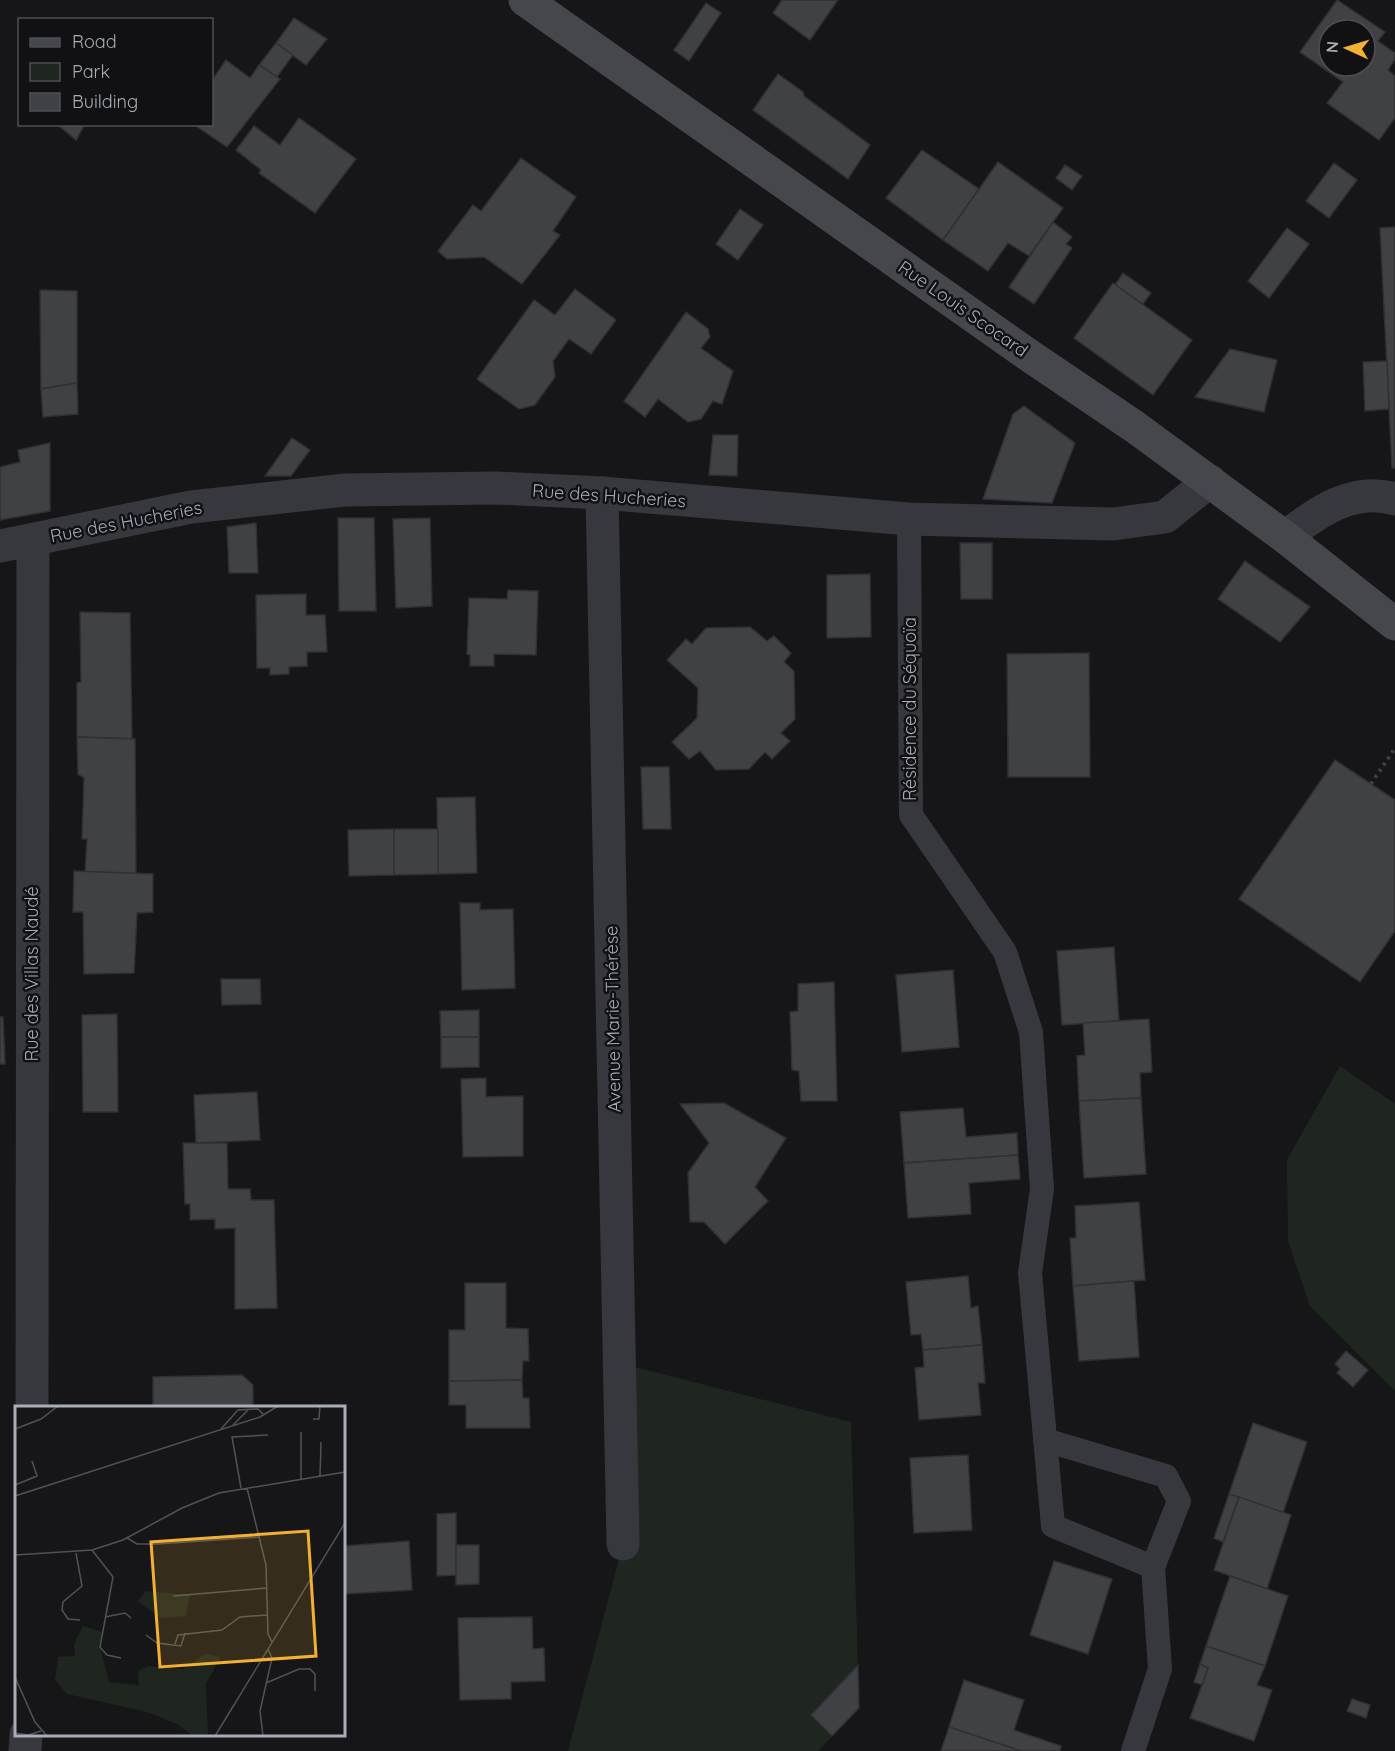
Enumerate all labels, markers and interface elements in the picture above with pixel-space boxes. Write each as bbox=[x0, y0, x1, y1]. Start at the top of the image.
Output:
legend bbox=[18, 18, 213, 126]
north arrow bbox=[1317, 18, 1377, 78]
text: Road bbox=[72, 30, 117, 53]
text: N bbox=[1322, 40, 1342, 54]
text: Park bbox=[72, 60, 110, 83]
text: Building bbox=[72, 90, 138, 113]
street label: Rue Louis Scocard bbox=[894, 255, 1033, 362]
street label: Rue des Hucheries bbox=[531, 479, 687, 512]
street label: Rue des Hucheries bbox=[48, 496, 204, 547]
street label: Résidence du Séquoïa bbox=[898, 617, 921, 801]
street label: Rue des Villas Naudé bbox=[20, 886, 43, 1062]
street label: Avenue Marie-Thérèse bbox=[599, 925, 626, 1113]
inset map bbox=[15, 1406, 345, 1736]

